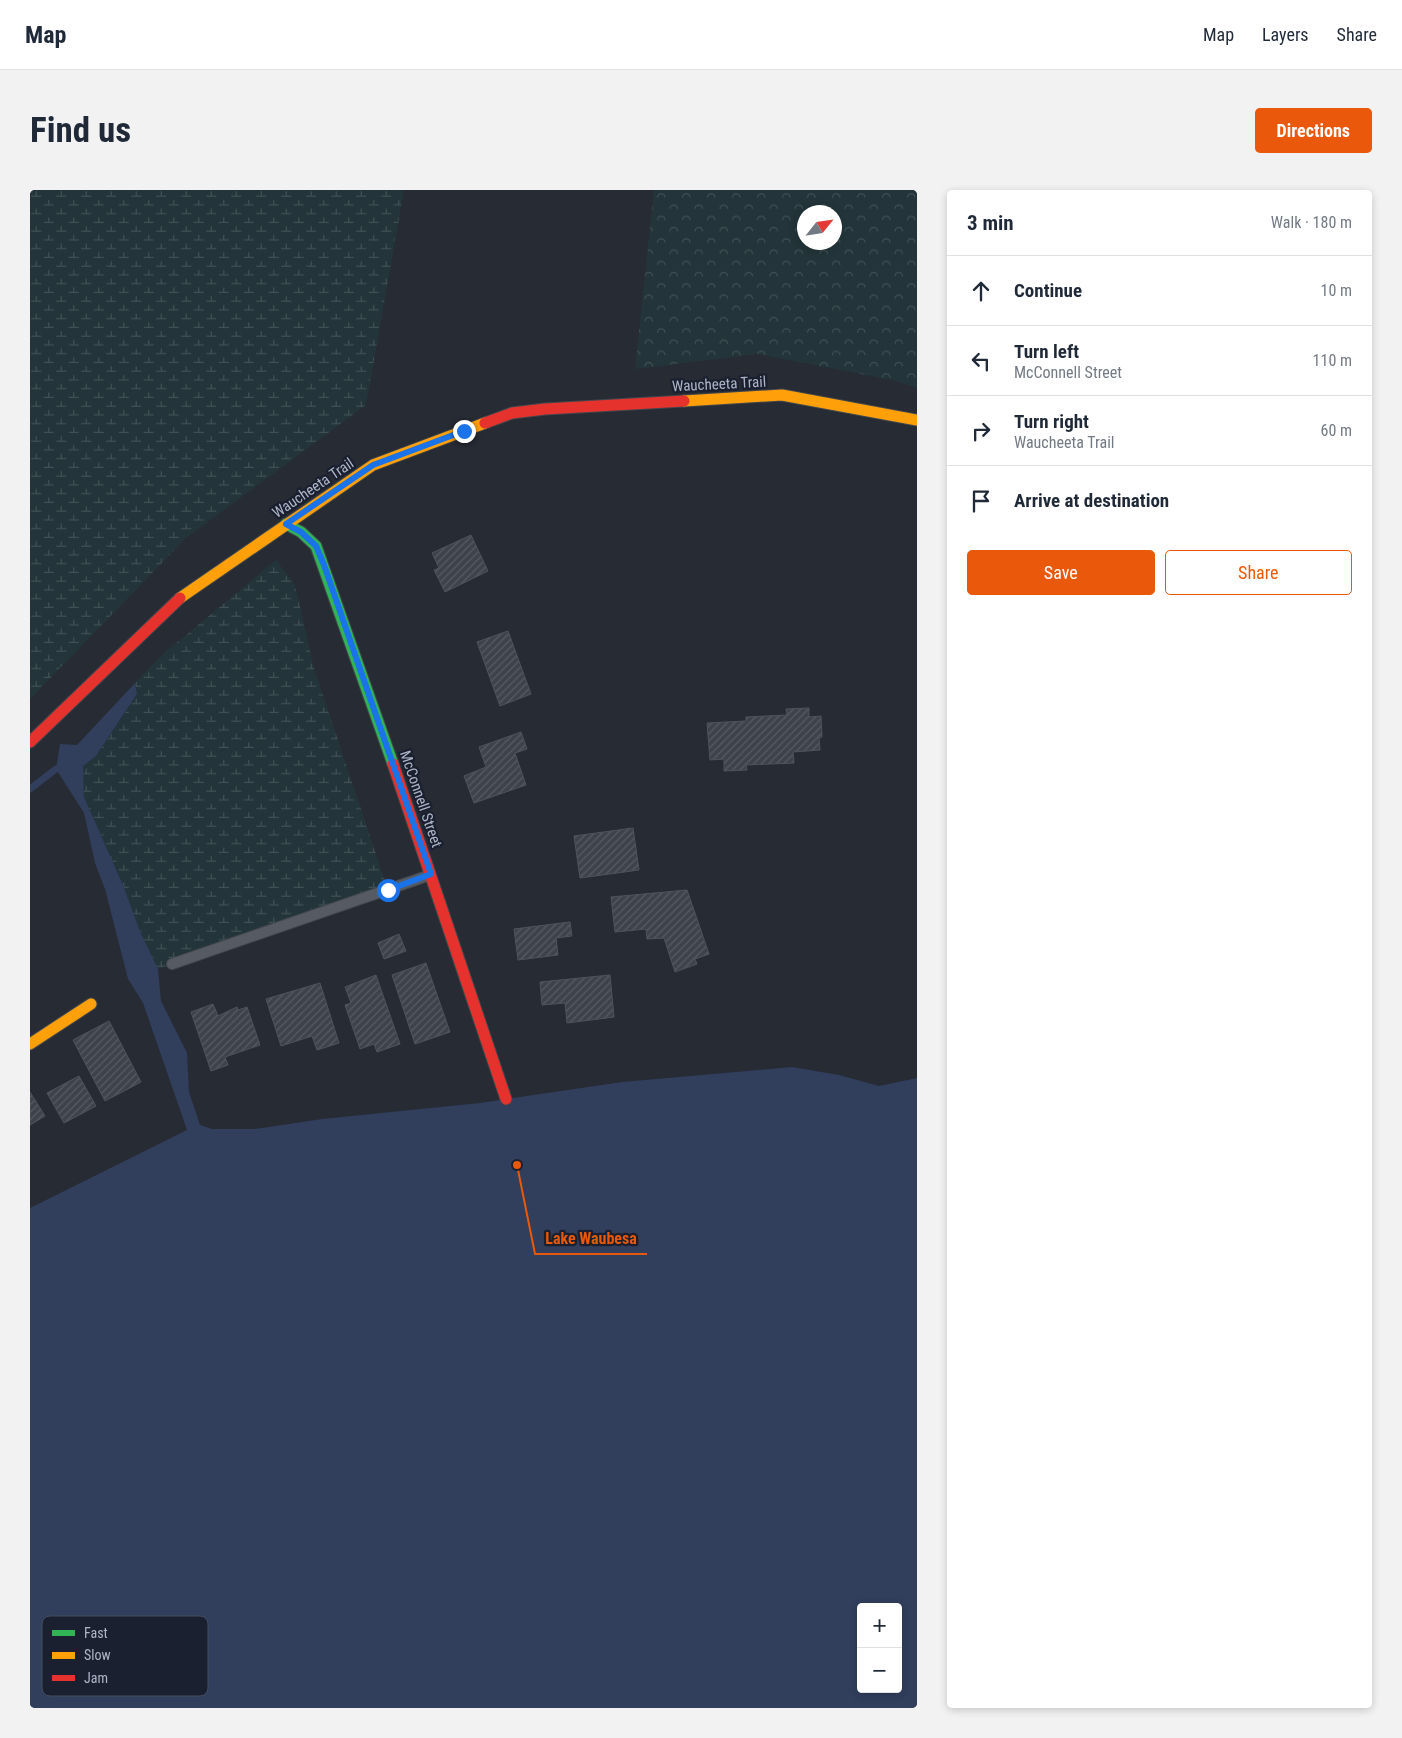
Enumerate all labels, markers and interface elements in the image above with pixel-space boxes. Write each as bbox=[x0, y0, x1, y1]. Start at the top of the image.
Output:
text: Map bbox=[25, 21, 66, 49]
text: Map bbox=[1203, 24, 1234, 45]
text: Layers bbox=[1262, 24, 1309, 45]
text: Share bbox=[1337, 24, 1377, 45]
button: Directions bbox=[1255, 108, 1372, 153]
text: Find us bbox=[30, 110, 131, 151]
north arrow bbox=[797, 205, 842, 250]
text: 3 min bbox=[967, 211, 1014, 235]
text: Walk · 180 m bbox=[1271, 213, 1352, 232]
icon: ahead bbox=[967, 277, 995, 305]
text: Continue bbox=[1014, 279, 1082, 302]
text: 10 m bbox=[1320, 281, 1352, 300]
text: Turn left bbox=[1014, 340, 1079, 363]
icon: left bbox=[967, 347, 995, 375]
text: 110 m bbox=[1313, 351, 1352, 370]
text: McConnell Street bbox=[1014, 363, 1122, 382]
street label: Waucheeta Trail bbox=[671, 373, 767, 395]
text: Turn right bbox=[1014, 410, 1089, 433]
icon: right bbox=[967, 417, 995, 445]
route end bbox=[453, 420, 476, 443]
text: 60 m bbox=[1320, 421, 1352, 440]
text: Waucheeta Trail bbox=[1014, 433, 1115, 452]
street label: Waucheeta Trail bbox=[269, 454, 357, 522]
icon: arrive bbox=[967, 487, 995, 515]
text: Arrive at destination bbox=[1014, 489, 1169, 512]
button: Save bbox=[967, 550, 1155, 595]
button: Share bbox=[1165, 550, 1352, 595]
street label: McConnell Street bbox=[396, 748, 446, 850]
route start bbox=[377, 879, 400, 902]
callout: Lake Waubesa bbox=[535, 1223, 647, 1254]
text: Lake Waubesa bbox=[545, 1229, 637, 1248]
map controls bbox=[857, 1603, 902, 1693]
button: + bbox=[857, 1603, 902, 1648]
legend bbox=[42, 1616, 208, 1696]
text: Fast bbox=[84, 1625, 108, 1641]
text: Slow bbox=[84, 1647, 111, 1663]
button: − bbox=[857, 1648, 902, 1693]
text: Jam bbox=[84, 1670, 108, 1686]

